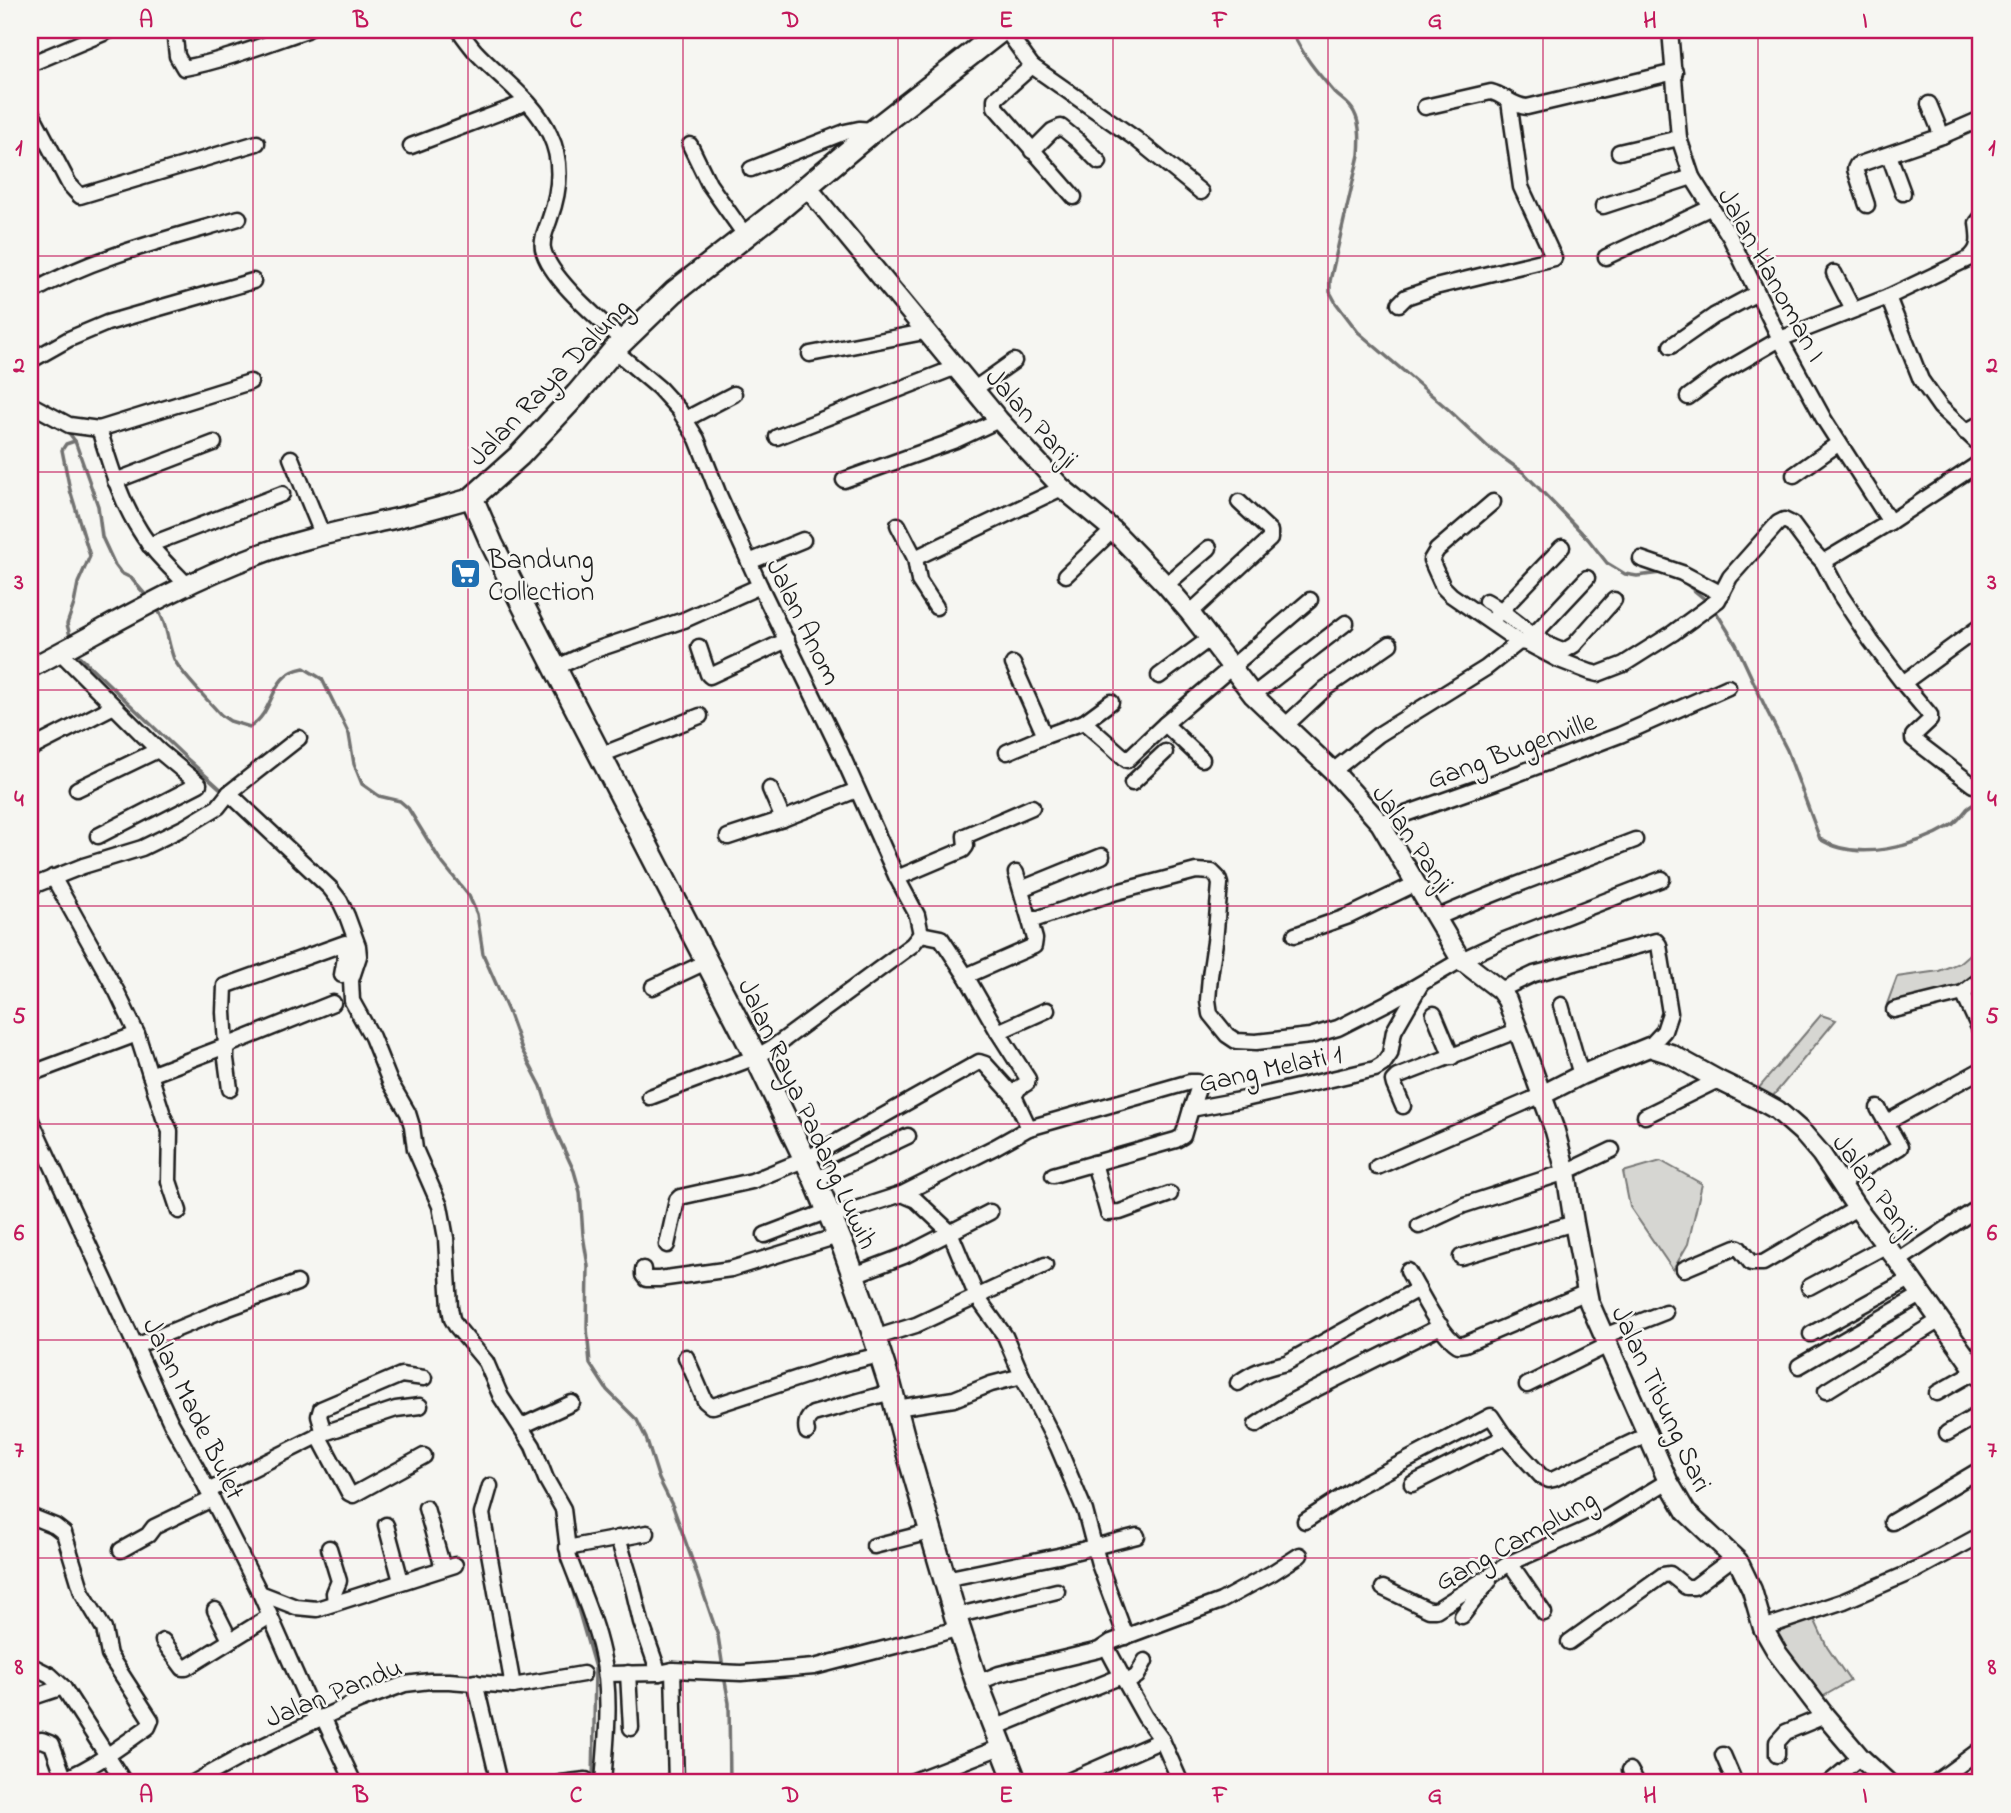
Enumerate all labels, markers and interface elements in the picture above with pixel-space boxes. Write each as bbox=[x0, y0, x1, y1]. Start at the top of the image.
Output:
text: A bbox=[139, 5, 153, 38]
text: B bbox=[352, 5, 369, 38]
text: C bbox=[570, 5, 583, 38]
text: D bbox=[782, 5, 799, 38]
text: E bbox=[999, 5, 1013, 38]
text: F bbox=[1212, 5, 1228, 38]
text: G bbox=[1428, 5, 1442, 38]
text: H bbox=[1643, 5, 1657, 38]
text: I bbox=[1862, 5, 1868, 38]
text: 1 bbox=[15, 133, 23, 166]
text: 1 bbox=[1988, 133, 1996, 166]
street label: Jalan Hanoman I bbox=[1705, 181, 1835, 370]
street label: Jalan Raya Dalung bbox=[459, 290, 642, 477]
text: 2 bbox=[12, 350, 25, 383]
text: 2 bbox=[1985, 350, 1998, 383]
street label: Jalan Panji bbox=[974, 360, 1087, 479]
place label: Bandung Collection bbox=[487, 541, 594, 614]
street label: Jalan Anom bbox=[753, 552, 850, 693]
supermarket icon: Bandung Collection bbox=[448, 557, 482, 591]
text: 3 bbox=[13, 567, 24, 600]
text: 3 bbox=[1986, 567, 1997, 600]
street label: Gang Bugenville bbox=[1422, 702, 1603, 802]
street label: Jalan Panji bbox=[1360, 777, 1463, 903]
text: 4 bbox=[14, 784, 24, 817]
text: 4 bbox=[1987, 784, 1997, 817]
street label: Jalan Raya Padang Luwih bbox=[725, 972, 887, 1257]
text: 5 bbox=[12, 1001, 26, 1034]
text: 5 bbox=[1985, 1001, 1999, 1034]
street label: Gang Melati 1 bbox=[1195, 1035, 1346, 1106]
street label: Jalan Panji bbox=[1820, 1126, 1926, 1250]
text: 6 bbox=[14, 1218, 25, 1251]
text: 6 bbox=[1987, 1218, 1998, 1251]
street label: Jalan Tibung Sari bbox=[1599, 1300, 1721, 1499]
street label: Jalan Made Bulet bbox=[130, 1311, 254, 1508]
text: 7 bbox=[14, 1435, 24, 1468]
text: 7 bbox=[1987, 1435, 1997, 1468]
street label: Gang Camplung bbox=[1428, 1481, 1605, 1604]
street label: Jalan Pandu bbox=[260, 1648, 409, 1740]
text: 8 bbox=[14, 1652, 24, 1685]
text: 8 bbox=[1987, 1652, 1997, 1685]
text: A bbox=[139, 1780, 153, 1813]
text: B bbox=[352, 1780, 369, 1813]
text: C bbox=[570, 1780, 583, 1813]
text: D bbox=[782, 1780, 799, 1813]
text: E bbox=[999, 1780, 1013, 1813]
text: F bbox=[1212, 1780, 1228, 1813]
text: G bbox=[1428, 1780, 1442, 1813]
text: H bbox=[1643, 1780, 1657, 1813]
text: I bbox=[1862, 1780, 1868, 1813]

